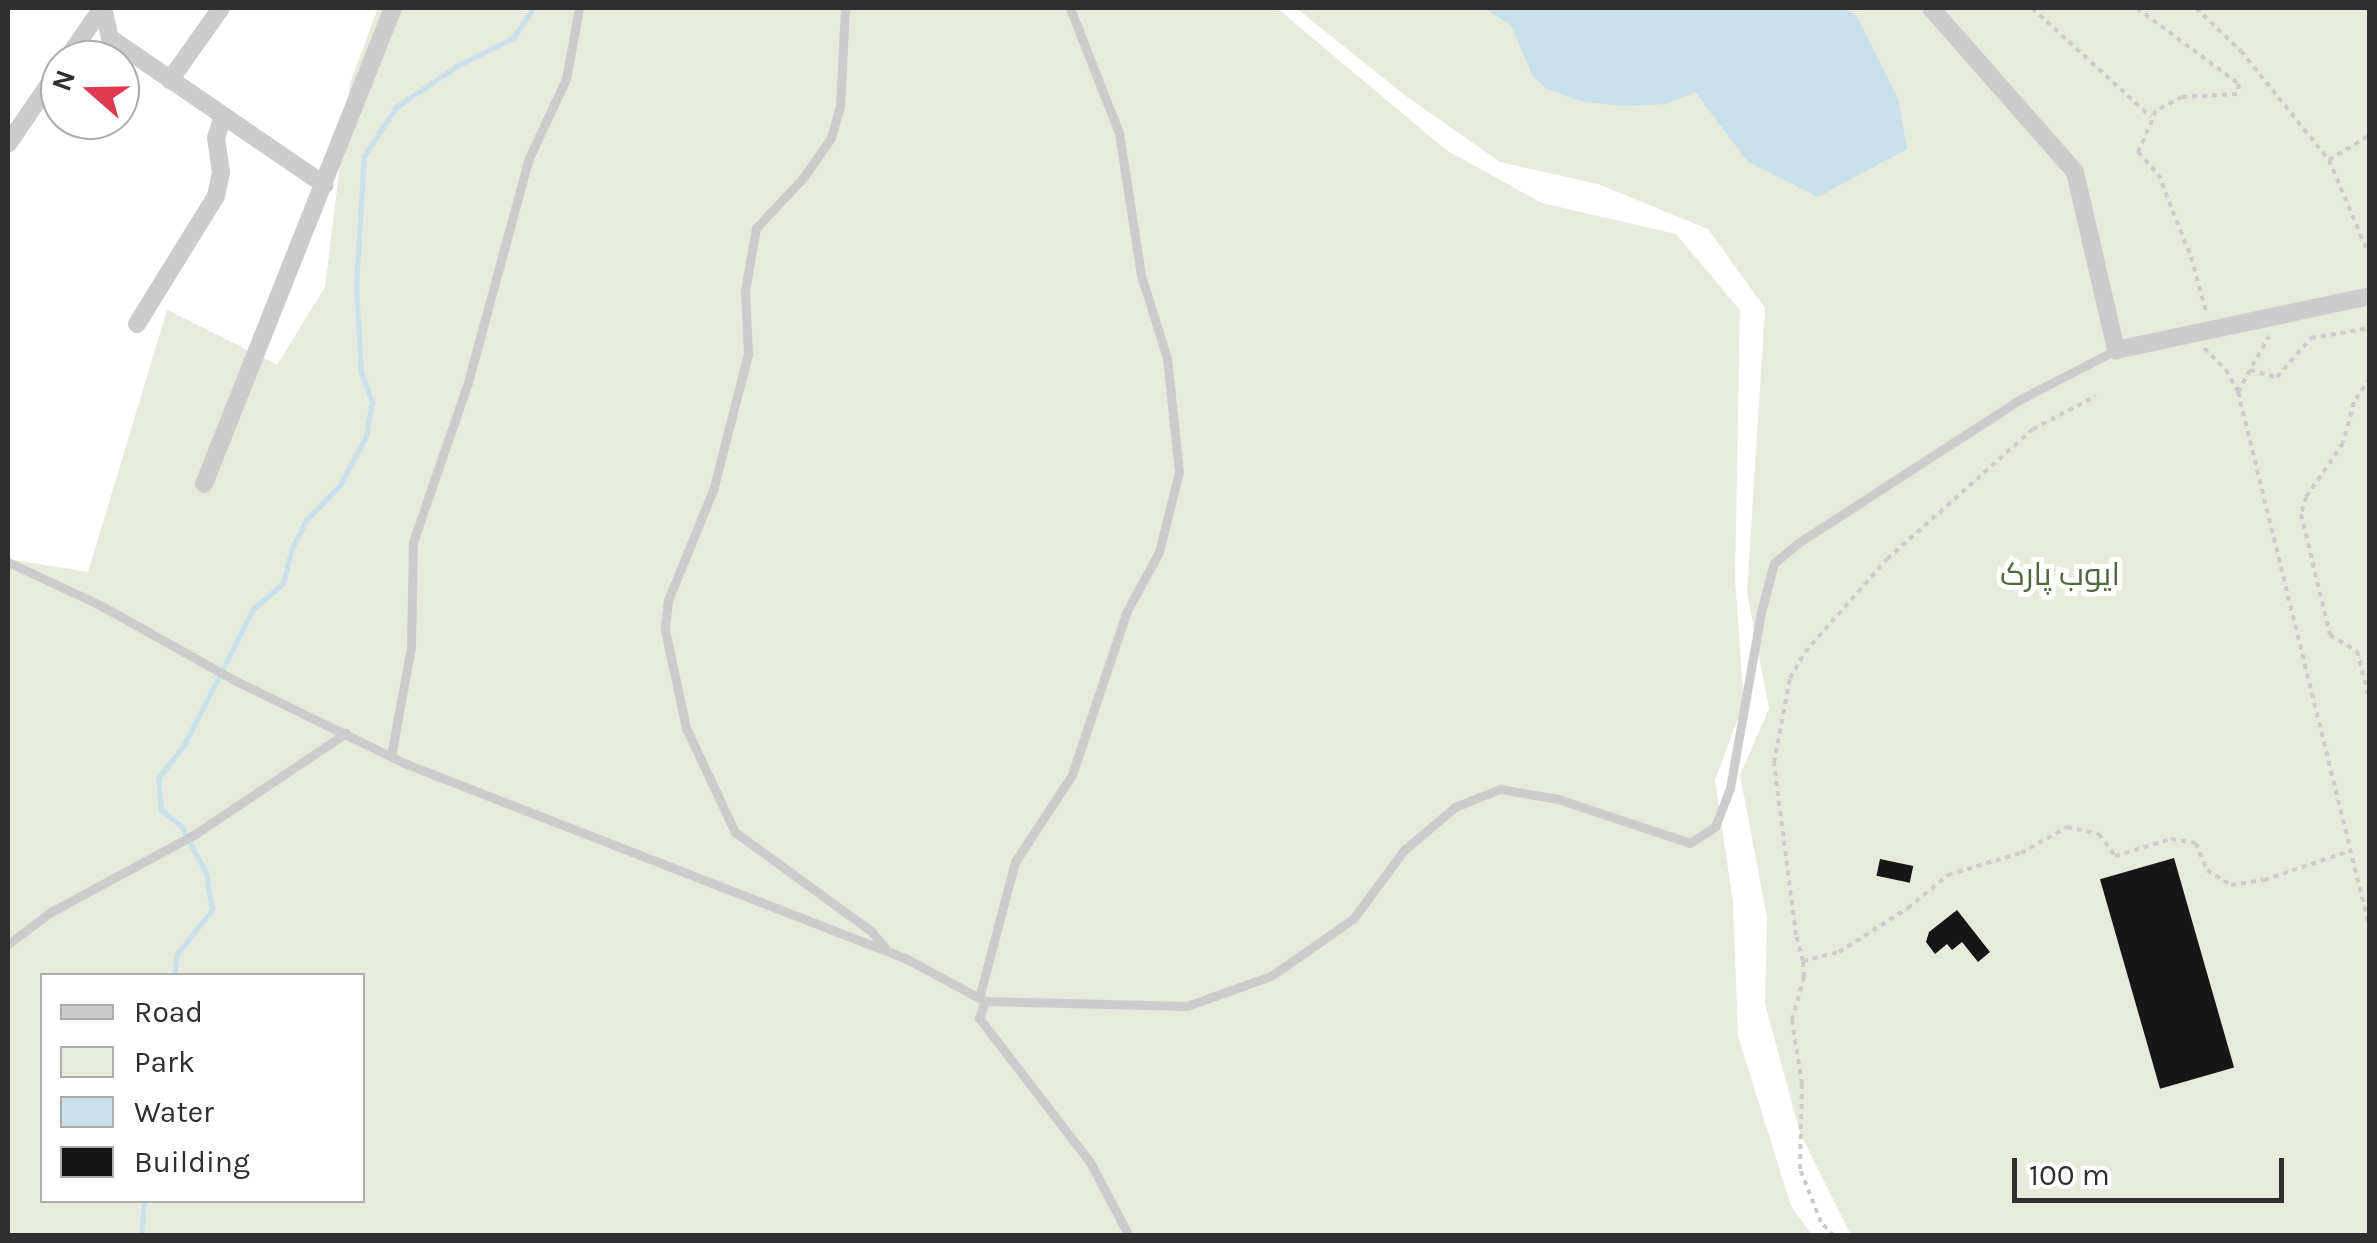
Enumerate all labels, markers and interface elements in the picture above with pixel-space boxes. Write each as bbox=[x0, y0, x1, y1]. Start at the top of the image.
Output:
north arrow bbox=[40, 40, 140, 140]
text: N bbox=[44, 65, 82, 95]
park label: ایوب پارک bbox=[2000, 556, 2120, 594]
legend bbox=[40, 973, 365, 1203]
text: Road bbox=[134, 994, 203, 1030]
text: Park bbox=[134, 1044, 195, 1080]
text: Water bbox=[134, 1094, 214, 1130]
scale bar bbox=[2017, 1138, 2290, 1200]
text: Building bbox=[134, 1144, 250, 1180]
text: 100 m bbox=[2029, 1157, 2110, 1193]

